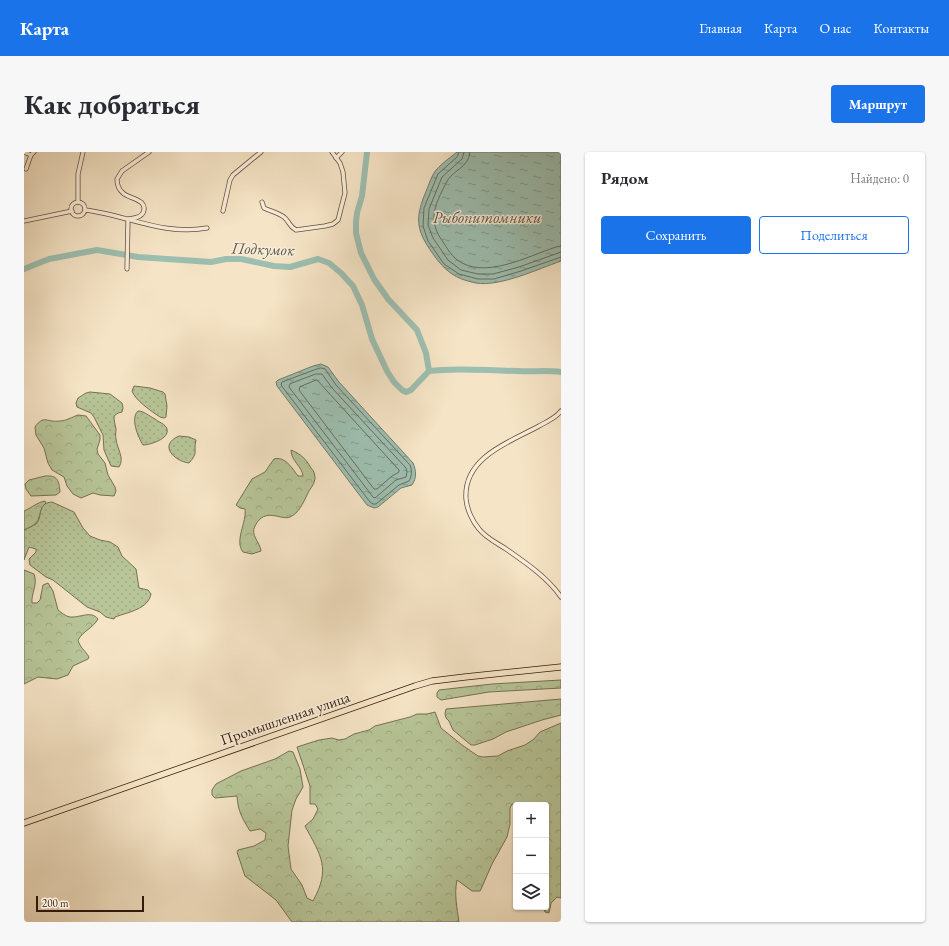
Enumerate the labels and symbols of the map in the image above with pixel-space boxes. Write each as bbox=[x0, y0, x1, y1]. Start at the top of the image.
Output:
water label: Рыбопитомники bbox=[433, 207, 541, 228]
water label: Подкумок bbox=[230, 237, 295, 261]
street label: Промышленная улица bbox=[218, 687, 352, 749]
scale bar bbox=[36, 894, 144, 913]

